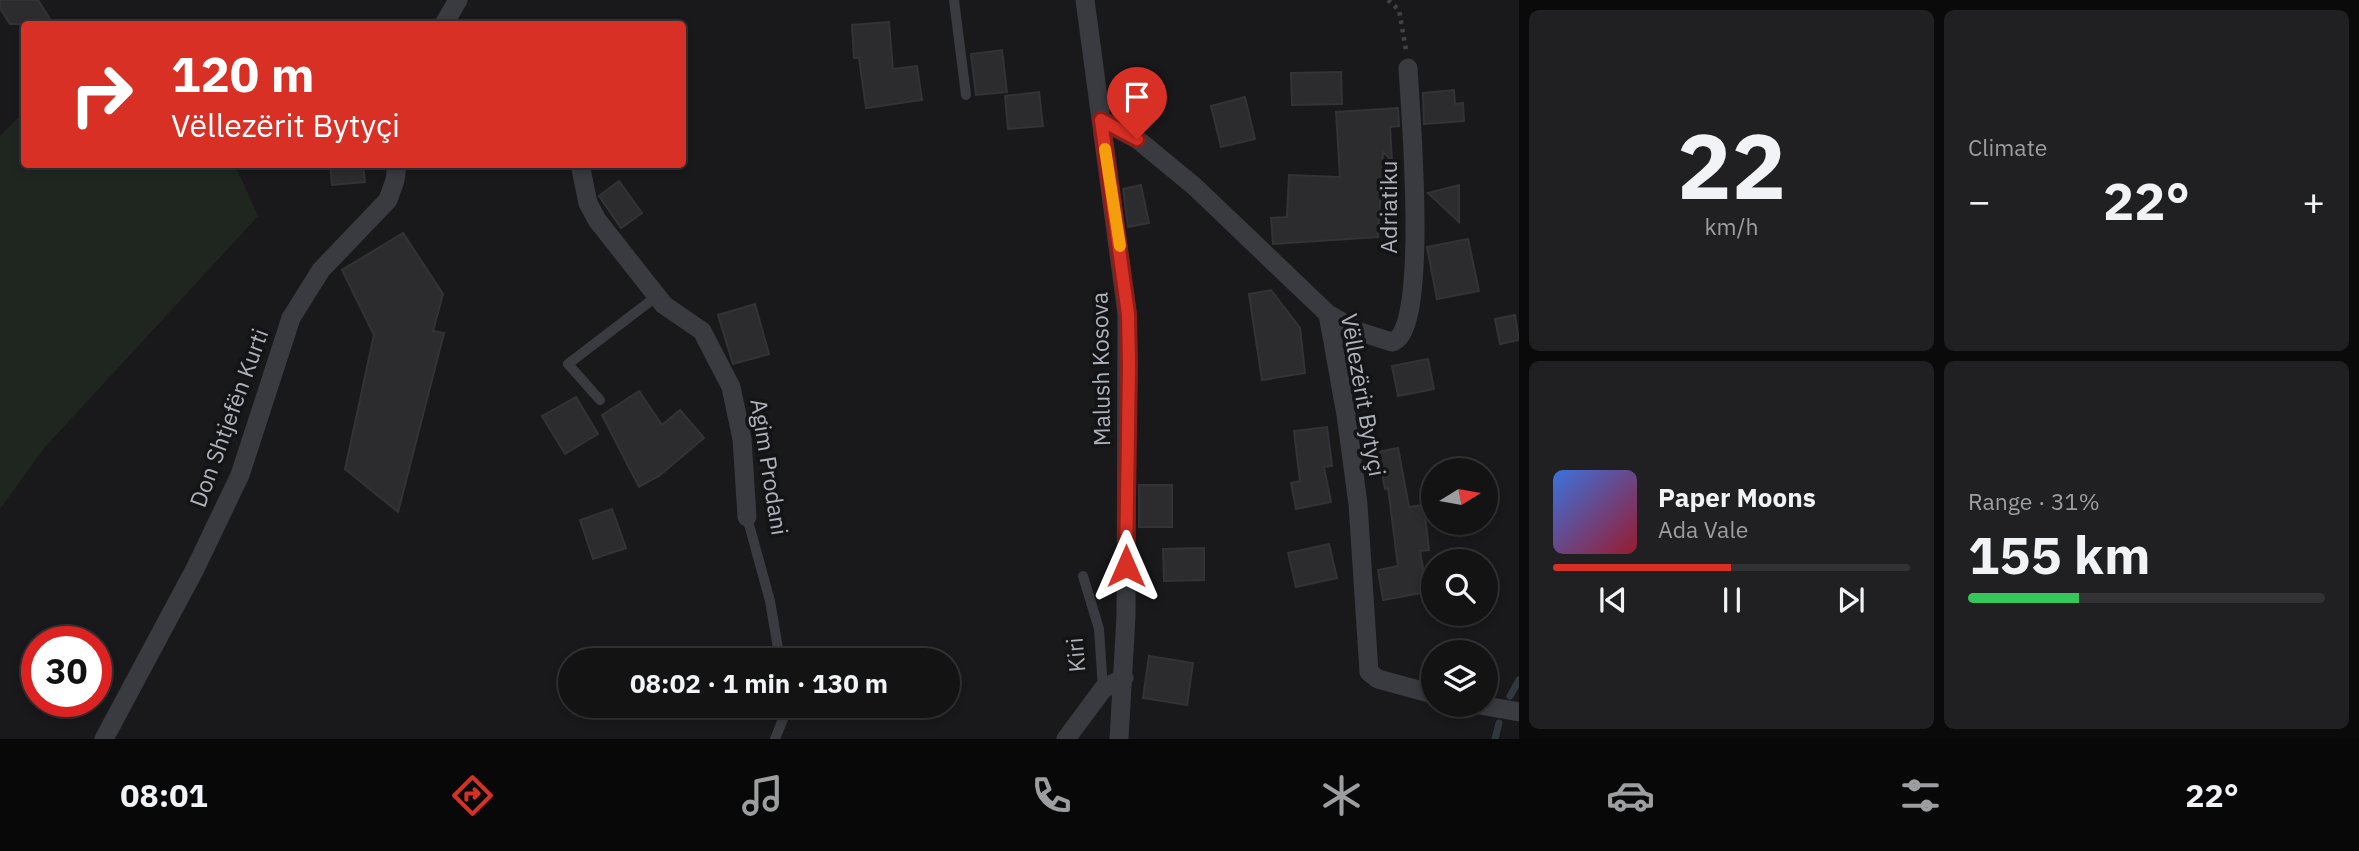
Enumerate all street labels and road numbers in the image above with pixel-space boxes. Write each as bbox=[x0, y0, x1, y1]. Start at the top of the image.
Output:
street label: Adriatiku bbox=[1373, 160, 1403, 254]
street label: Malush Kosova bbox=[1084, 292, 1116, 446]
street label: Vëllezërit Bytyçi bbox=[1335, 311, 1393, 479]
street label: Don Shtjefën Kurti bbox=[182, 324, 274, 511]
street label: Agim Prodani bbox=[744, 397, 796, 537]
street label: Kiri bbox=[1059, 637, 1091, 674]

